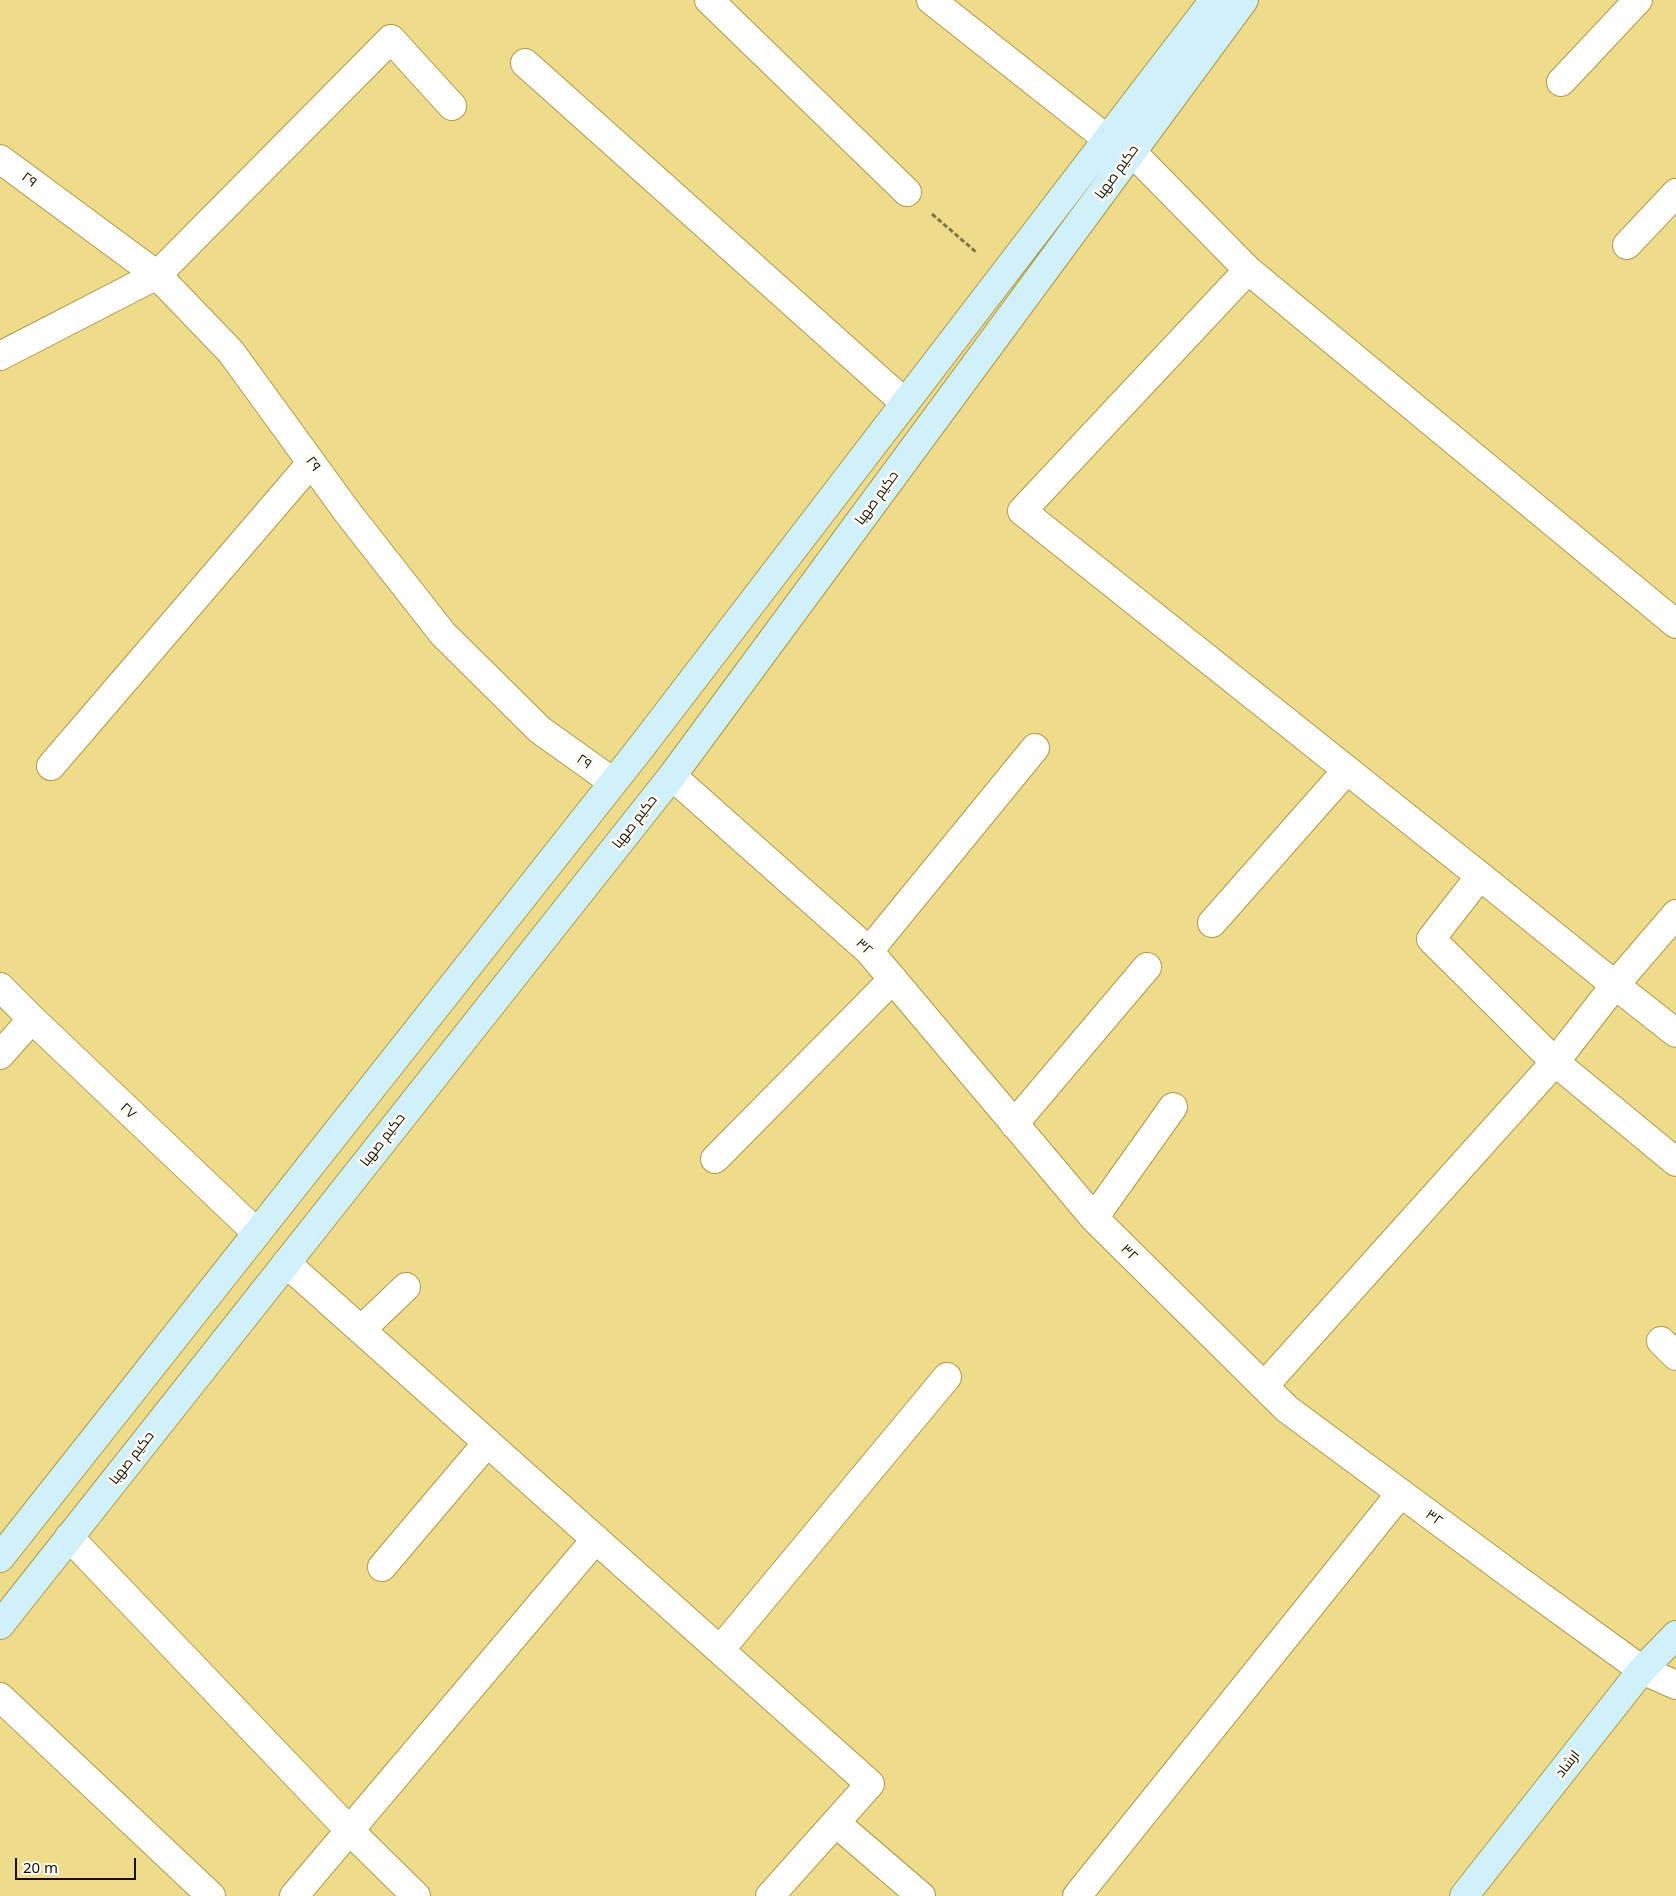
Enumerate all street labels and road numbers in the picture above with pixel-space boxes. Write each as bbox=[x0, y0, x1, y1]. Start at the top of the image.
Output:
street label: حکیم صهبا bbox=[1092, 142, 1142, 202]
street label: ۲۹ bbox=[18, 169, 40, 191]
street label: ۲۹ bbox=[302, 453, 324, 475]
street label: حکیم صهبا bbox=[852, 468, 902, 528]
street label: ۲۹ bbox=[573, 751, 595, 773]
street label: حکیم صهبا bbox=[609, 792, 661, 852]
street label: ۳۲ bbox=[852, 935, 876, 959]
street label: ۲۷ bbox=[116, 1099, 140, 1123]
street label: حکیم صهبا bbox=[357, 1110, 409, 1170]
street label: ۳۲ bbox=[1117, 1241, 1141, 1265]
street label: حکیم صهبا bbox=[106, 1428, 158, 1488]
street label: ۳۲ bbox=[1422, 1506, 1446, 1530]
street label: ارشاد bbox=[1552, 1747, 1584, 1781]

